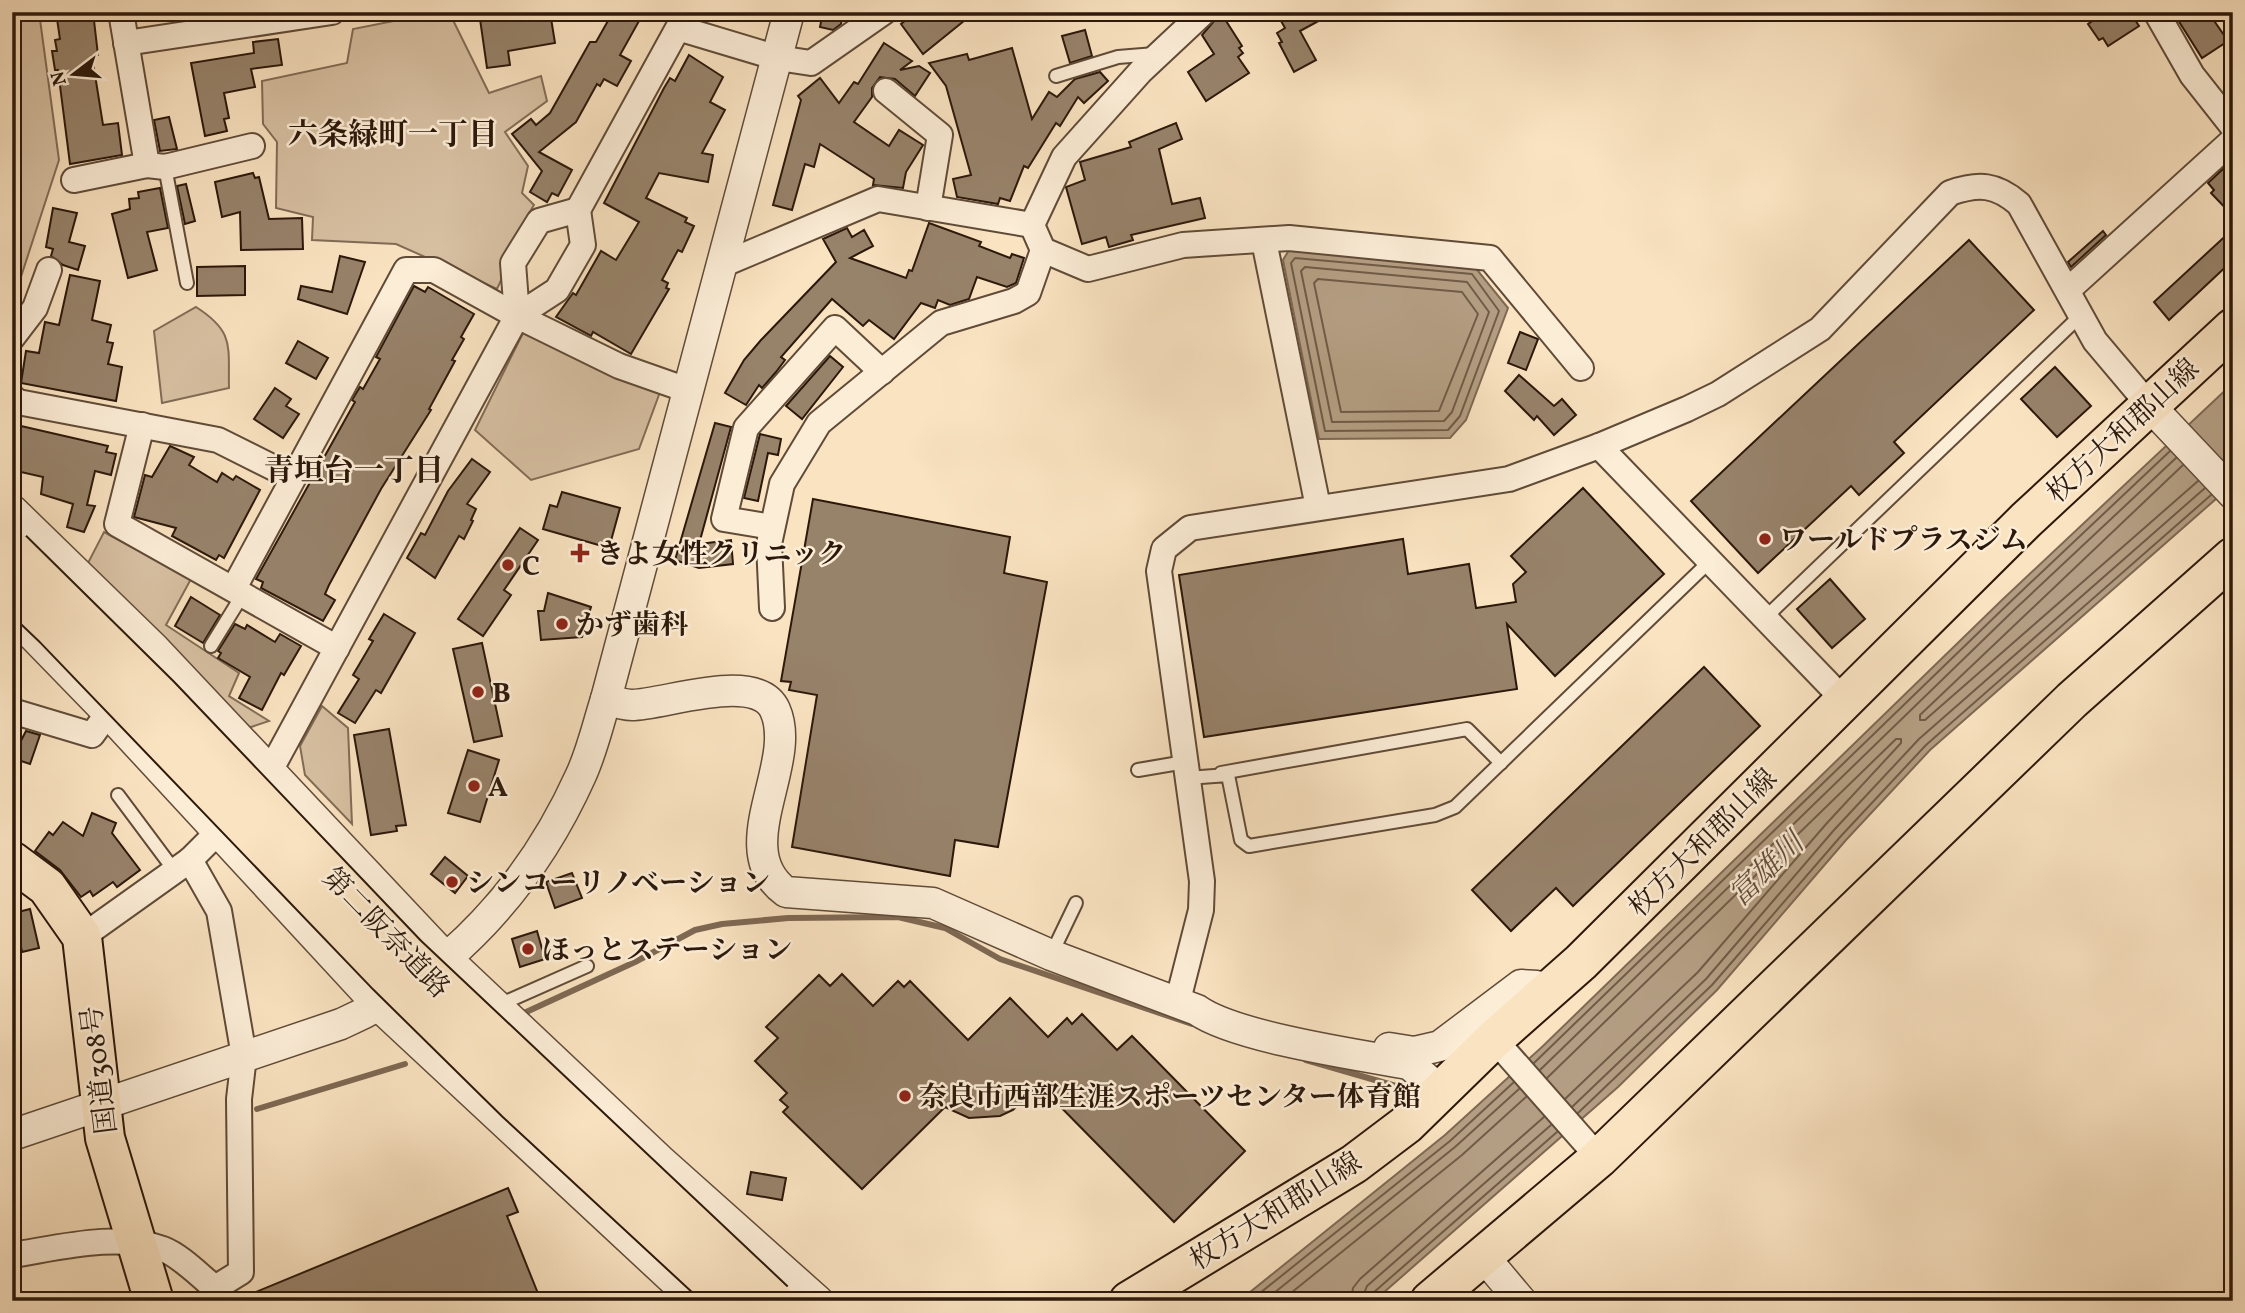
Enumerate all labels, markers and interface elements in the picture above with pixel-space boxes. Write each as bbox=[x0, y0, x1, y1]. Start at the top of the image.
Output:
north arrow bbox=[38, 38, 108, 108]
text: N bbox=[45, 68, 74, 88]
district label: 六条緑町一丁目 bbox=[288, 115, 498, 157]
street label: 枚方大和郡山線 bbox=[2039, 351, 2209, 513]
district label: 青垣台一丁目 bbox=[264, 451, 444, 493]
place label: ワールドプラスジム bbox=[1779, 522, 2028, 561]
marker: ワールドプラスジム bbox=[1757, 531, 1773, 547]
place label: きよ女性クリニック bbox=[596, 536, 846, 575]
marker: きよ女性クリニック bbox=[570, 543, 590, 563]
place label: C bbox=[522, 548, 540, 587]
marker: C bbox=[500, 557, 516, 573]
place label: かず歯科 bbox=[576, 607, 689, 646]
marker: かず歯科 bbox=[554, 616, 570, 632]
place label: B bbox=[492, 675, 511, 714]
marker: B bbox=[470, 684, 486, 700]
street label: 枚方大和郡山線 bbox=[1621, 761, 1787, 927]
place label: A bbox=[488, 769, 508, 808]
marker: A bbox=[466, 778, 482, 794]
water label: 富雄川 bbox=[1720, 822, 1817, 917]
street label: 第二阪奈道路 bbox=[313, 860, 458, 1008]
place label: シンコーリノベーション bbox=[466, 865, 770, 904]
marker: シンコーリノベーション bbox=[444, 874, 460, 890]
place label: ほっとステーション bbox=[542, 932, 792, 971]
marker: ほっとステーション bbox=[520, 941, 536, 957]
street label: 国道308号 bbox=[73, 1003, 128, 1136]
place label: 奈良市西部生涯スポーツセンター体育館 bbox=[919, 1079, 1421, 1118]
marker: 奈良市西部生涯スポーツセンター体育館 bbox=[897, 1088, 913, 1104]
street label: 枚方大和郡山線 bbox=[1183, 1144, 1370, 1281]

